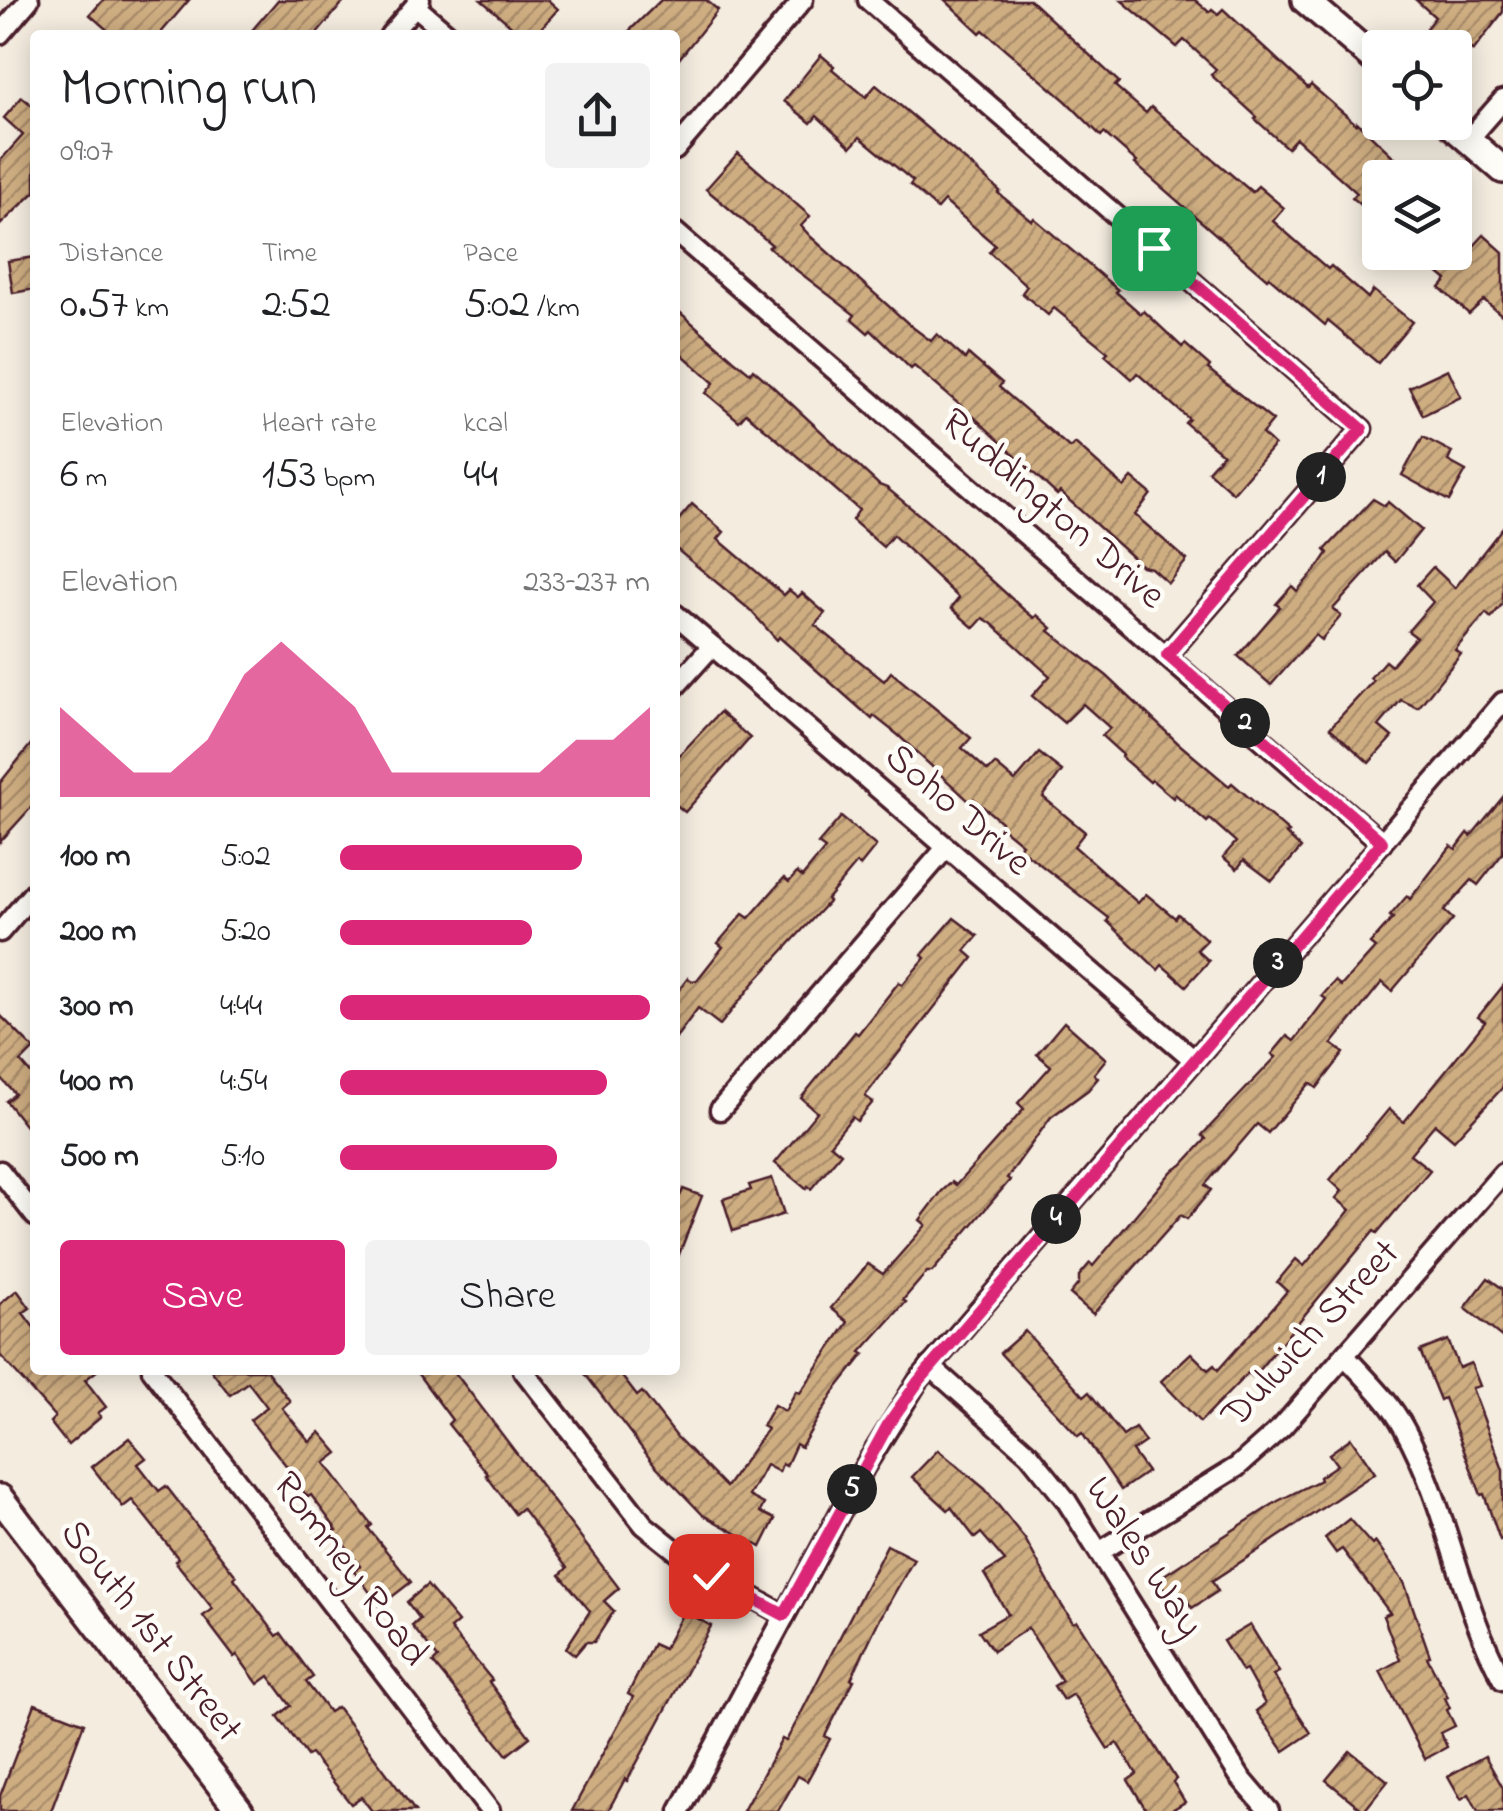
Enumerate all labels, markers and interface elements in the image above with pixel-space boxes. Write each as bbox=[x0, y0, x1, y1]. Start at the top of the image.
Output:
map controls bbox=[1362, 30, 1472, 270]
button: locate bbox=[1362, 30, 1472, 140]
text: Morning run bbox=[60, 51, 317, 131]
button: share bbox=[545, 63, 650, 168]
text: 09:07 bbox=[60, 129, 113, 176]
button: layers bbox=[1362, 160, 1472, 270]
pin bbox=[1112, 206, 1197, 291]
icon: arrive bbox=[1127, 221, 1182, 276]
text: Distance bbox=[60, 234, 163, 275]
text: Time bbox=[262, 234, 317, 275]
text: Pace bbox=[463, 234, 518, 275]
text: 0.57 bbox=[60, 275, 128, 336]
text: 2:52 bbox=[262, 275, 331, 336]
text: 5:02 bbox=[463, 275, 530, 336]
text: km bbox=[128, 289, 169, 330]
text: /km bbox=[530, 289, 580, 330]
street label: Ruddington Drive bbox=[926, 395, 1178, 625]
text: Elevation bbox=[60, 404, 163, 445]
text: Heart rate bbox=[262, 404, 376, 445]
text: kcal bbox=[463, 404, 508, 445]
text: 6 bbox=[60, 445, 78, 506]
text: 153 bbox=[262, 445, 316, 506]
text: 44 bbox=[463, 445, 498, 506]
pin: 1 bbox=[1296, 452, 1346, 502]
text: 1 bbox=[1317, 456, 1325, 497]
text: m bbox=[78, 459, 107, 500]
text: bpm bbox=[316, 459, 375, 500]
text: Elevation bbox=[60, 560, 178, 607]
text: 233–237 m bbox=[523, 560, 650, 607]
pin: 2 bbox=[1220, 698, 1270, 748]
text: 2 bbox=[1238, 702, 1252, 743]
street label: Soho Drive bbox=[870, 730, 1044, 892]
text: 100 m bbox=[60, 834, 131, 881]
text: 5:02 bbox=[220, 834, 271, 881]
text: 200 m bbox=[60, 909, 136, 956]
text: 5:20 bbox=[220, 909, 271, 956]
pin: 3 bbox=[1253, 938, 1303, 988]
text: 3 bbox=[1272, 942, 1284, 983]
text: 300 m bbox=[60, 984, 134, 1031]
text: 4:44 bbox=[220, 984, 262, 1031]
text: 400 m bbox=[60, 1059, 134, 1106]
text: 4:54 bbox=[220, 1059, 267, 1106]
text: 500 m bbox=[60, 1134, 139, 1181]
text: 5:10 bbox=[220, 1134, 265, 1181]
pin: 4 bbox=[1031, 1194, 1081, 1244]
text: 4 bbox=[1050, 1198, 1062, 1239]
street label: Dulwich Street bbox=[1208, 1227, 1415, 1444]
button: Save bbox=[60, 1240, 345, 1355]
button: Share bbox=[365, 1240, 650, 1355]
street label: Romney Road bbox=[256, 1460, 442, 1680]
pin: 5 bbox=[827, 1464, 877, 1514]
street label: Wales Way bbox=[1069, 1465, 1217, 1651]
text: 5 bbox=[844, 1468, 860, 1509]
street label: South 1st Street bbox=[44, 1508, 256, 1756]
pin bbox=[669, 1534, 754, 1619]
icon: check bbox=[684, 1549, 739, 1604]

